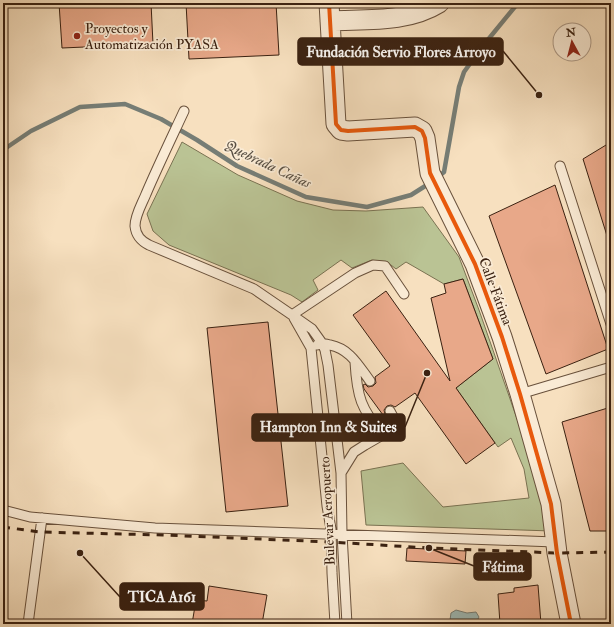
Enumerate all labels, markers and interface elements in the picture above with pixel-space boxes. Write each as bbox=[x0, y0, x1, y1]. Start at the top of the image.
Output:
place label: Proyectos y Automatización PYASA bbox=[84, 20, 219, 53]
north arrow bbox=[552, 22, 592, 62]
text: N bbox=[564, 25, 578, 40]
marker: Proyectos y Automatización PYASA bbox=[72, 31, 82, 41]
callout: Fundación Servio Flores Arroyo bbox=[298, 38, 503, 65]
text: Fundación Servio Flores Arroyo bbox=[306, 43, 496, 63]
water label: Quebrada Cañas bbox=[221, 136, 315, 193]
street label: Calle Fátima bbox=[475, 255, 516, 328]
callout: Hampton Inn & Suites bbox=[252, 414, 405, 441]
text: Hampton Inn & Suites bbox=[259, 418, 397, 438]
street label: Bulevar Aeropuerto bbox=[316, 456, 340, 566]
callout: Fátima bbox=[474, 553, 531, 580]
text: Fátima bbox=[482, 558, 525, 577]
callout: TICA A161 bbox=[120, 583, 204, 610]
text: TICA A161 bbox=[127, 588, 196, 607]

